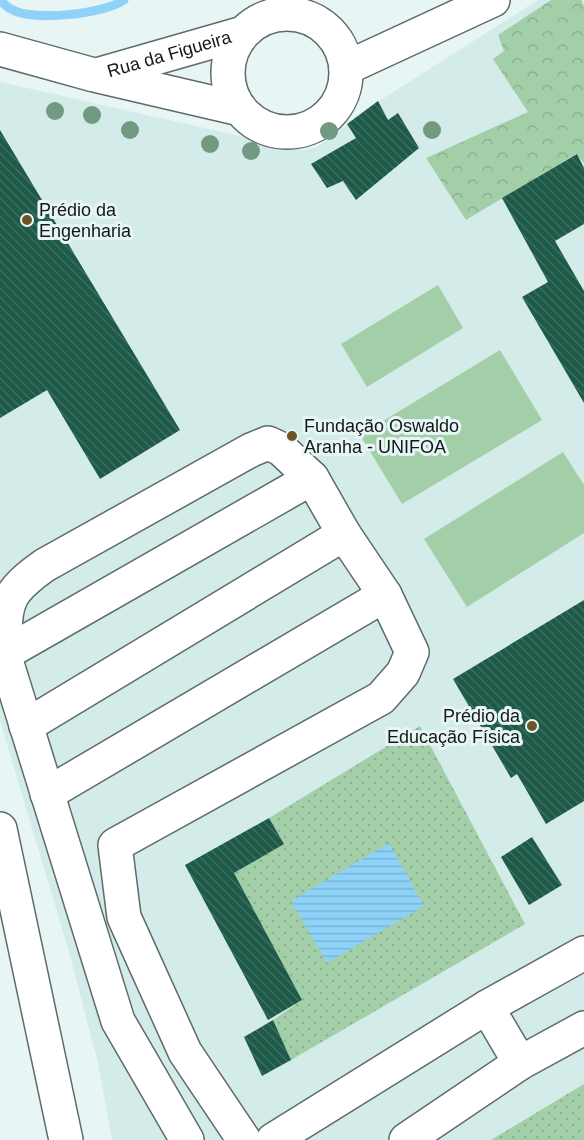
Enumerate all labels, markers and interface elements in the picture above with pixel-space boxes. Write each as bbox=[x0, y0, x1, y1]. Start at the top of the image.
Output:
street label: Rua da Figueira bbox=[105, 27, 235, 81]
place label: Prédio da Engenharia bbox=[39, 200, 132, 241]
marker: Prédio da Engenharia bbox=[20, 213, 34, 227]
place label: Fundação Oswaldo Aranha - UNIFOA bbox=[304, 416, 459, 457]
marker: Fundação Oswaldo Aranha - UNIFOA bbox=[285, 429, 299, 443]
place label: Prédio da Educação Física bbox=[387, 706, 521, 747]
marker: Prédio da Educação Física bbox=[525, 719, 539, 733]

